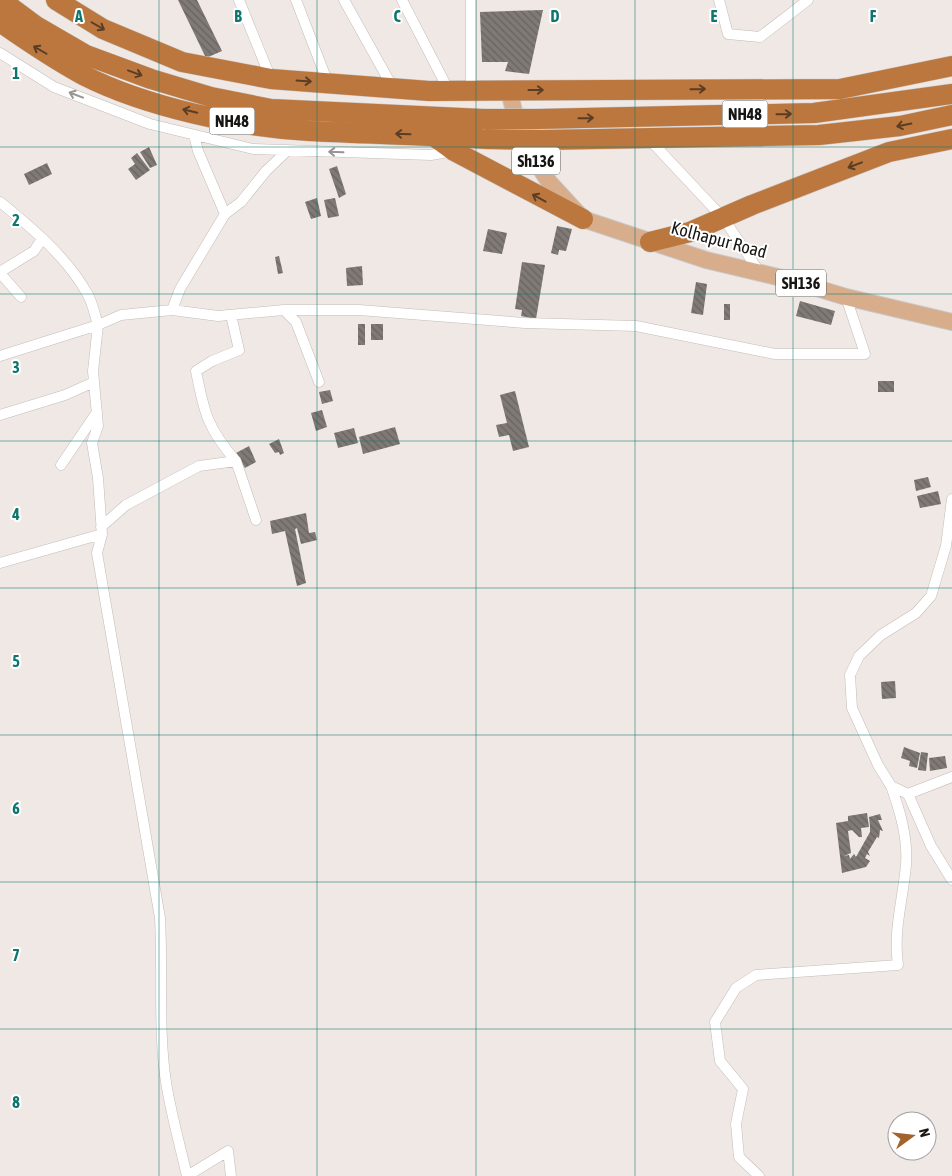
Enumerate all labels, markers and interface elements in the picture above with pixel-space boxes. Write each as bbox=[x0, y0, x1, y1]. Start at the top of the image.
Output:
text: A bbox=[74, 7, 83, 25]
text: B bbox=[234, 7, 242, 25]
text: C bbox=[393, 7, 401, 25]
text: D bbox=[551, 7, 560, 25]
text: E bbox=[711, 7, 718, 25]
text: F bbox=[870, 7, 877, 25]
one-way arrow bbox=[90, 21, 104, 31]
one-way arrow bbox=[34, 44, 48, 54]
text: 1 bbox=[12, 64, 20, 82]
one-way arrow bbox=[127, 69, 142, 78]
one-way arrow bbox=[295, 77, 311, 86]
one-way arrow bbox=[690, 84, 706, 94]
one-way arrow bbox=[527, 86, 543, 95]
one-way arrow bbox=[69, 90, 84, 99]
road number: NH48 bbox=[722, 100, 768, 128]
one-way arrow bbox=[182, 106, 198, 115]
road number: NH48 bbox=[210, 108, 254, 134]
one-way arrow bbox=[776, 109, 792, 118]
one-way arrow bbox=[578, 113, 594, 123]
one-way arrow bbox=[897, 121, 913, 130]
one-way arrow bbox=[395, 129, 412, 139]
one-way arrow bbox=[328, 147, 344, 157]
road number: Sh136 bbox=[512, 148, 560, 175]
one-way arrow bbox=[847, 161, 863, 170]
one-way arrow bbox=[533, 192, 547, 202]
text: 2 bbox=[12, 211, 20, 229]
street label: Kolhapur Road bbox=[669, 217, 769, 262]
road number: SH136 bbox=[776, 270, 826, 296]
text: 3 bbox=[12, 358, 20, 376]
text: 4 bbox=[11, 505, 20, 523]
text: 5 bbox=[12, 652, 20, 670]
text: 6 bbox=[12, 799, 20, 817]
text: 7 bbox=[12, 946, 20, 964]
text: 8 bbox=[12, 1093, 20, 1111]
north arrow bbox=[887, 1111, 937, 1161]
text: N bbox=[916, 1127, 933, 1139]

